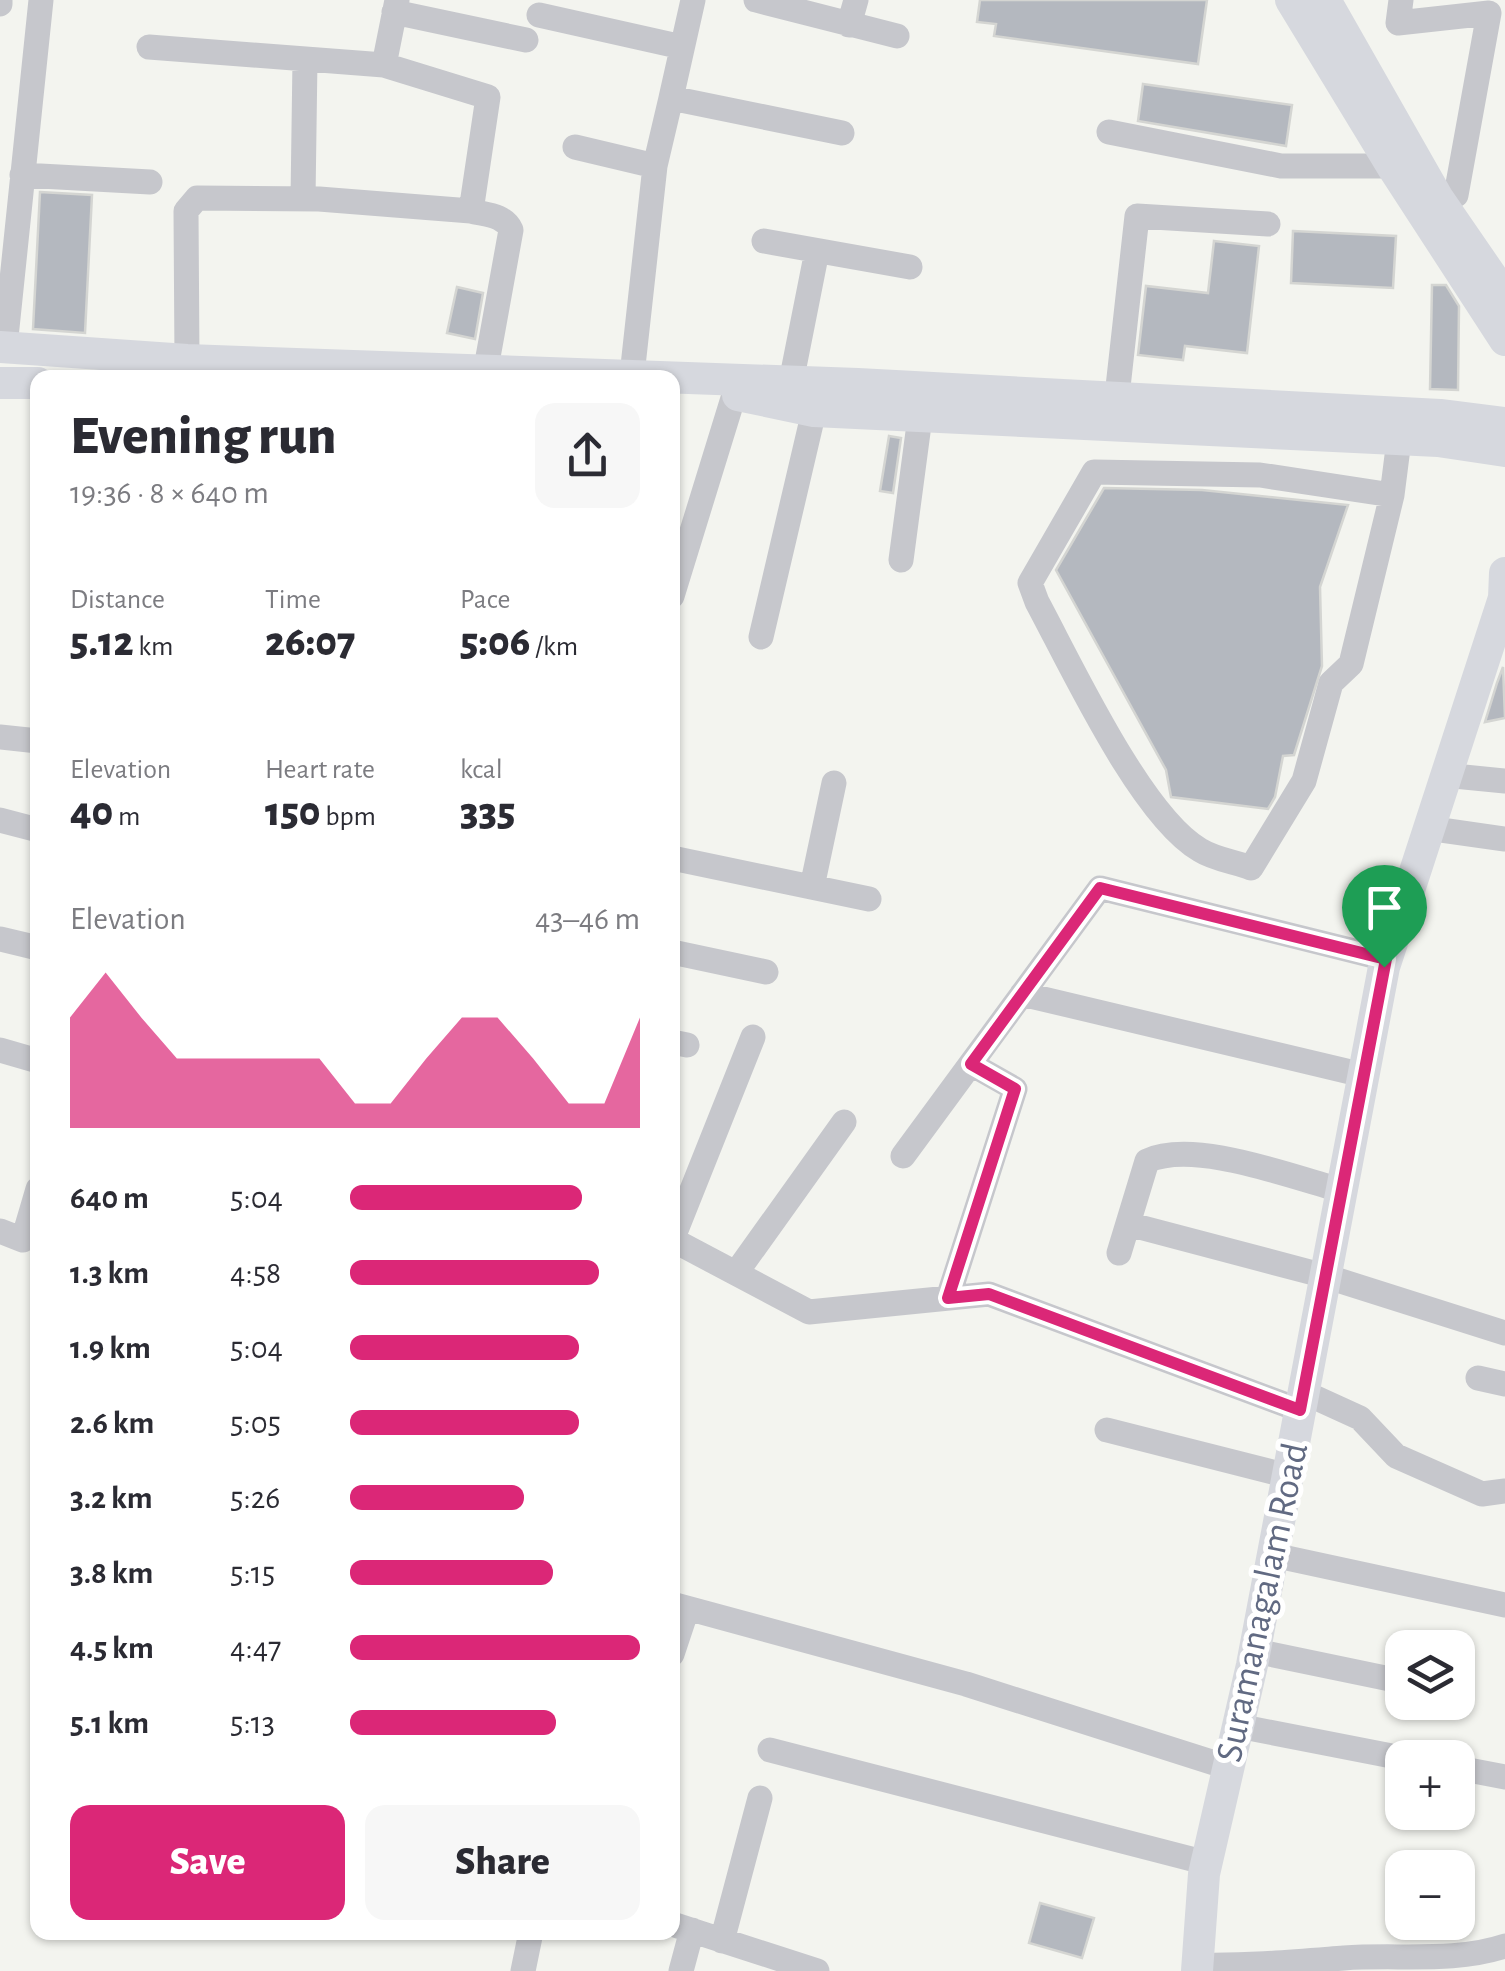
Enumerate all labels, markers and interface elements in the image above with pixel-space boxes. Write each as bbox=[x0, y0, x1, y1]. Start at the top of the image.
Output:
button: share bbox=[535, 403, 640, 508]
text: Evening run bbox=[70, 409, 336, 464]
text: 19:36 · 8 × 640 m bbox=[70, 477, 269, 509]
text: Distance bbox=[70, 586, 165, 614]
text: Time bbox=[265, 586, 321, 614]
text: Pace bbox=[460, 586, 510, 614]
text: 5.12 bbox=[70, 621, 134, 663]
text: 26:07 bbox=[265, 621, 355, 663]
text: 5:06 bbox=[460, 621, 530, 663]
text: km bbox=[134, 633, 173, 661]
text: /km bbox=[530, 633, 578, 661]
text: Elevation bbox=[70, 756, 171, 784]
text: Heart rate bbox=[265, 756, 375, 784]
text: kcal bbox=[460, 756, 503, 784]
text: 40 bbox=[70, 791, 113, 833]
text: 150 bbox=[265, 791, 321, 833]
text: 335 bbox=[460, 791, 515, 833]
text: m bbox=[113, 803, 140, 831]
text: bpm bbox=[321, 803, 376, 831]
pin bbox=[1342, 865, 1427, 968]
icon: arrive bbox=[1357, 880, 1412, 935]
text: Elevation bbox=[70, 903, 186, 935]
text: 43–46 m bbox=[535, 903, 640, 935]
text: 640 m bbox=[70, 1182, 149, 1214]
text: 5:04 bbox=[230, 1182, 283, 1214]
text: 1.3 km bbox=[70, 1257, 149, 1289]
text: 4:58 bbox=[230, 1257, 281, 1289]
text: 1.9 km bbox=[70, 1332, 151, 1364]
text: 5:04 bbox=[230, 1332, 283, 1364]
text: 2.6 km bbox=[70, 1407, 154, 1439]
text: 5:05 bbox=[230, 1407, 281, 1439]
street label: Suramanagalam Road bbox=[1211, 1439, 1315, 1765]
text: 3.2 km bbox=[70, 1482, 153, 1514]
text: 5:26 bbox=[230, 1482, 280, 1514]
text: 3.8 km bbox=[70, 1557, 153, 1589]
text: 5:15 bbox=[230, 1557, 275, 1589]
map controls bbox=[1385, 1630, 1475, 1940]
button: layers bbox=[1385, 1630, 1475, 1720]
text: 4.5 km bbox=[70, 1632, 154, 1664]
text: 4:47 bbox=[230, 1632, 281, 1664]
text: 5.1 km bbox=[70, 1707, 149, 1739]
text: 5:13 bbox=[230, 1707, 275, 1739]
button: + bbox=[1385, 1740, 1475, 1830]
button: Save bbox=[70, 1805, 345, 1920]
button: Share bbox=[365, 1805, 640, 1920]
button: − bbox=[1385, 1850, 1475, 1940]

